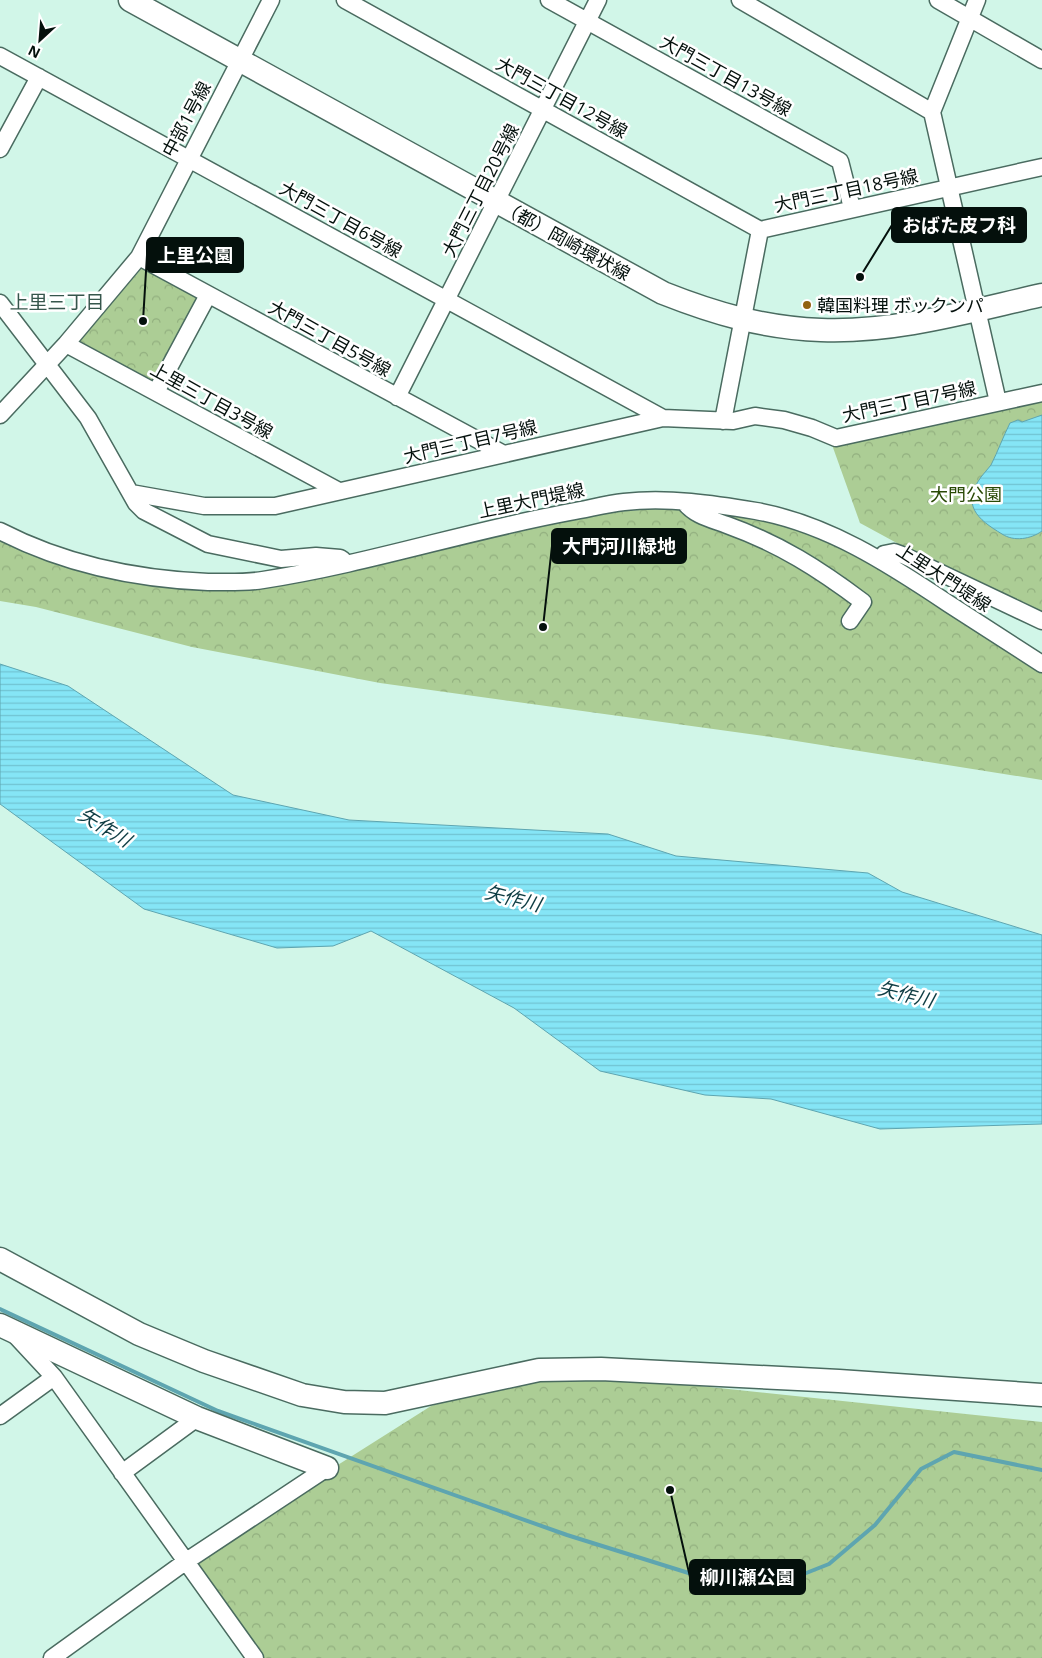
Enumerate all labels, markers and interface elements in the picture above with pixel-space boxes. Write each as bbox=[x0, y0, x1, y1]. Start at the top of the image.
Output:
north arrow bbox=[15, 15, 65, 65]
street label: 大門三丁目13号線 bbox=[656, 29, 796, 121]
text: N bbox=[25, 41, 43, 63]
street label: 大門三丁目12号線 bbox=[492, 51, 632, 143]
street label: 中部1号線 bbox=[156, 77, 216, 161]
street label: 大門三丁目20号線 bbox=[436, 119, 524, 261]
street label: 大門三丁目18号線 bbox=[772, 163, 920, 217]
street label: 大門三丁目6号線 bbox=[276, 175, 406, 263]
street label: （都）岡崎環状線 bbox=[497, 195, 635, 285]
callout: おばた皮フ科 bbox=[892, 208, 1026, 242]
text: おばた皮フ科 bbox=[902, 212, 1016, 238]
callout: 上里公園 bbox=[147, 238, 243, 272]
text: 上里公園 bbox=[157, 242, 233, 268]
district label: 上里三丁目 bbox=[9, 289, 105, 315]
place label: 韓国料理 ボックンパ bbox=[817, 293, 984, 317]
street label: 大門三丁目5号線 bbox=[265, 294, 395, 382]
marker: 韓国料理 ボックンパ bbox=[801, 299, 813, 311]
street label: 上里三丁目3号線 bbox=[147, 356, 277, 444]
street label: 大門三丁目7号線 bbox=[840, 375, 978, 427]
street label: 大門三丁目7号線 bbox=[401, 414, 539, 468]
street label: 上里大門堤線 bbox=[476, 477, 586, 523]
park label: 大門公園 bbox=[930, 482, 1002, 506]
callout: 大門河川緑地 bbox=[552, 529, 686, 563]
text: 大門河川緑地 bbox=[562, 533, 676, 559]
street label: 上里大門堤線 bbox=[892, 538, 996, 616]
water label: 矢作川 bbox=[74, 801, 138, 854]
water label: 矢作川 bbox=[482, 878, 546, 918]
water label: 矢作川 bbox=[875, 974, 939, 1014]
callout: 柳川瀬公園 bbox=[690, 1560, 805, 1594]
text: 柳川瀬公園 bbox=[699, 1564, 795, 1590]

